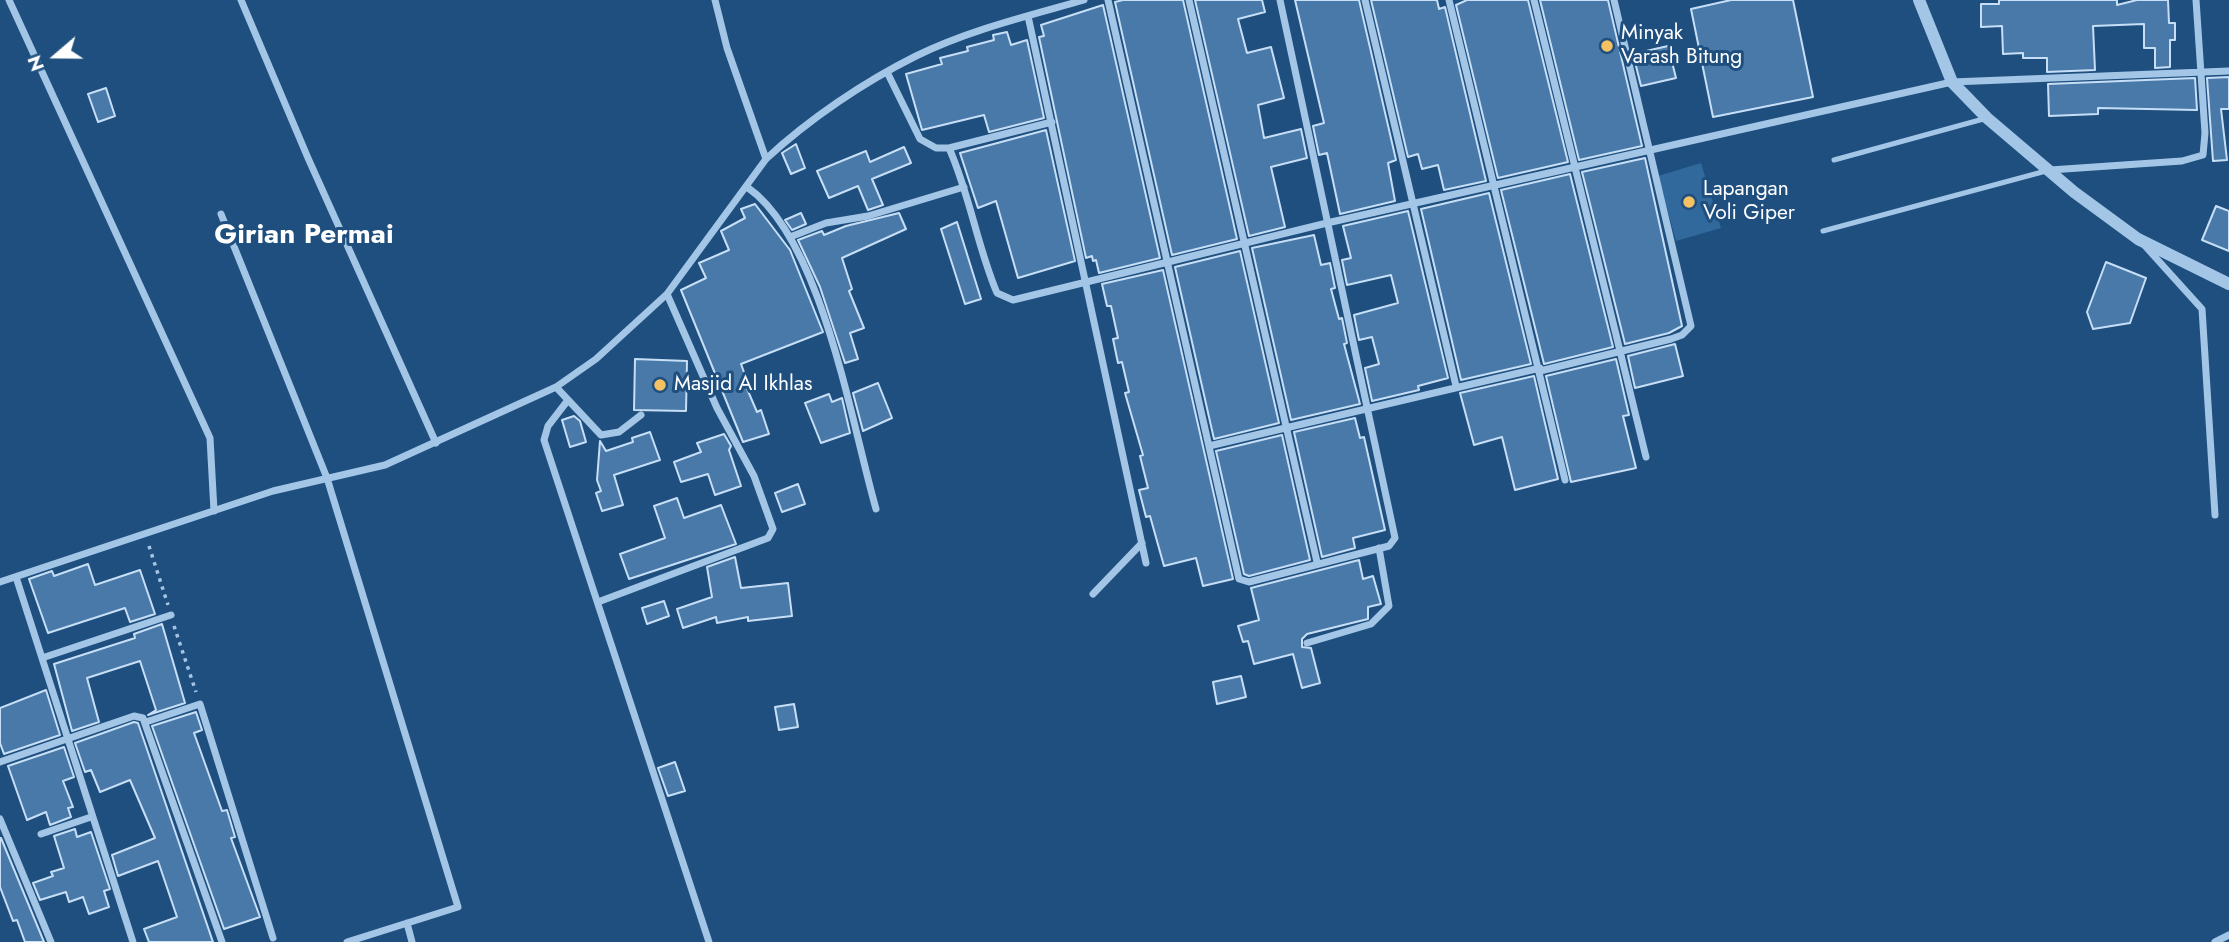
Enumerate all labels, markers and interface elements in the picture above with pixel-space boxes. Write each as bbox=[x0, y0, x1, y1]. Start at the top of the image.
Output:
north arrow bbox=[21, 21, 91, 91]
place label: Minyak Varash Bitung bbox=[1621, 21, 1742, 71]
marker: Minyak Varash Bitung bbox=[1599, 38, 1615, 54]
text: N bbox=[21, 52, 51, 75]
place label: Lapangan Voli Giper bbox=[1703, 177, 1795, 227]
marker: Lapangan Voli Giper bbox=[1681, 194, 1697, 210]
district label: Girian Permai bbox=[214, 219, 394, 253]
place label: Masjid Al Ikhlas bbox=[674, 372, 812, 398]
marker: Masjid Al Ikhlas bbox=[652, 377, 668, 393]

